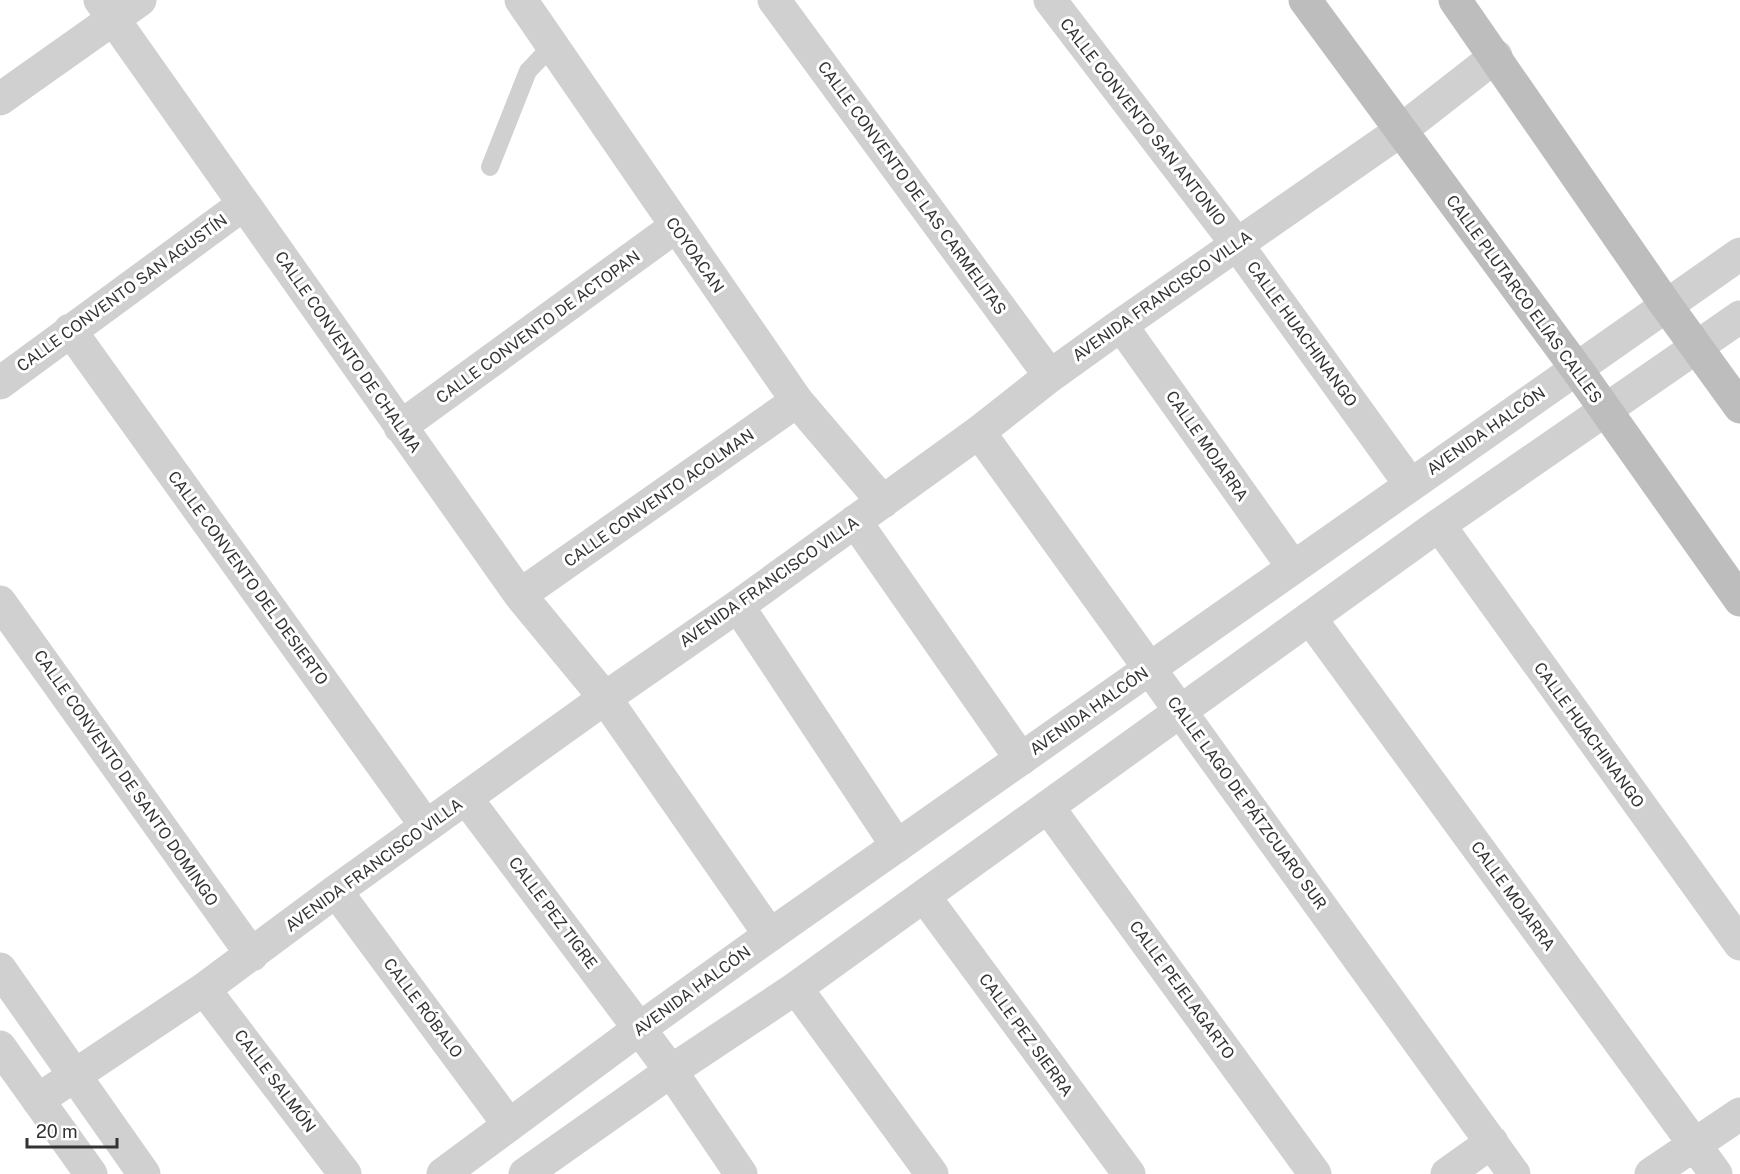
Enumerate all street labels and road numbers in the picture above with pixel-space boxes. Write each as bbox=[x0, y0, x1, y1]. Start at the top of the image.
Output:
street label: CALLE CONVENTO SAN ANTONIO bbox=[1056, 15, 1230, 229]
street label: CALLE CONVENTO DE LAS CARMELITAS bbox=[814, 58, 1010, 318]
street label: CALLE PLUTARCO ELÍAS CALLES bbox=[1442, 191, 1607, 407]
street label: CALLE CONVENTO SAN AGUSTÍN bbox=[13, 209, 231, 376]
street label: COYOACAN bbox=[662, 214, 728, 296]
street label: AVENIDA FRANCISCO VILLA bbox=[1069, 227, 1255, 365]
street label: CALLE CONVENTO DE ACTOPAN bbox=[432, 247, 644, 407]
street label: CALLE CONVENTO DE CHALMA bbox=[271, 248, 425, 456]
street label: CALLE HUACHINANGO bbox=[1243, 258, 1361, 410]
street label: AVENIDA HALCÓN bbox=[1423, 382, 1549, 479]
street label: CALLE MOJARRA bbox=[1162, 387, 1252, 505]
street label: CALLE CONVENTO ACOLMAN bbox=[560, 425, 758, 571]
street label: CALLE CONVENTO DEL DESIERTO bbox=[164, 467, 332, 689]
street label: AVENIDA FRANCISCO VILLA bbox=[676, 513, 862, 651]
street label: CALLE CONVENTO DE SANTO DOMINGO bbox=[30, 646, 222, 910]
street label: CALLE HUACHINANGO bbox=[1530, 659, 1648, 811]
street label: AVENIDA HALCÓN bbox=[1026, 662, 1152, 759]
street label: CALLE LAGO DE PÁTZCUARO SUR bbox=[1163, 692, 1331, 913]
street label: AVENIDA FRANCISCO VILLA bbox=[282, 794, 466, 936]
street label: CALLE MOJARRA bbox=[1467, 838, 1559, 954]
street label: CALLE PEZ TIGRE bbox=[505, 853, 601, 973]
street label: CALLE PEJELAGARTO bbox=[1125, 917, 1239, 1063]
street label: AVENIDA HALCÓN bbox=[629, 941, 754, 1040]
street label: CALLE RÓBALO bbox=[379, 954, 467, 1061]
street label: CALLE PEZ SIERRA bbox=[975, 970, 1077, 1100]
street label: CALLE SALMÓN bbox=[230, 1025, 321, 1136]

